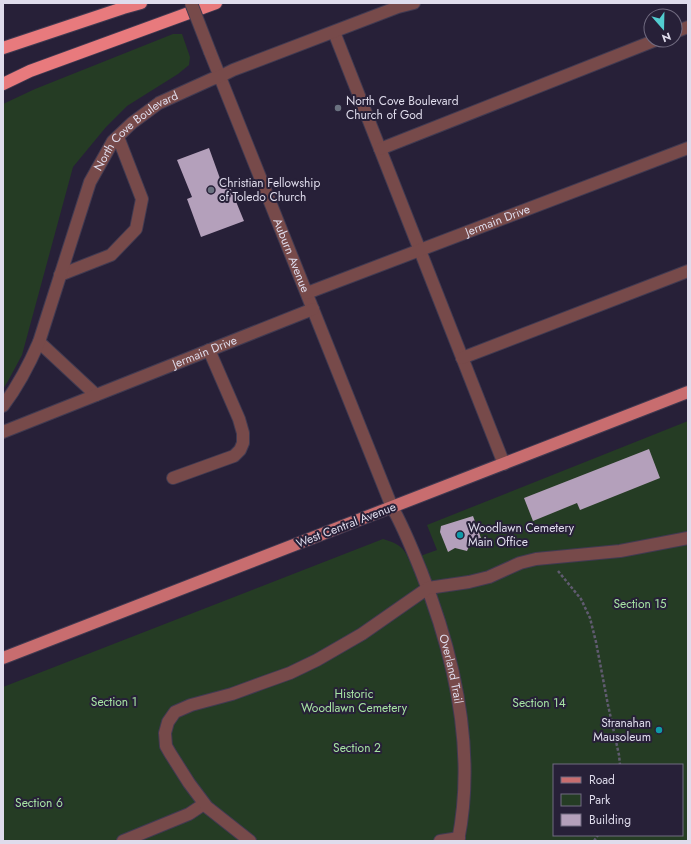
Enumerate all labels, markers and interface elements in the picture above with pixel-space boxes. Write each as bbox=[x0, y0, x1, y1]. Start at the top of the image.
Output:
north arrow bbox=[643, 8, 683, 48]
text: N bbox=[660, 28, 673, 46]
street label: North Cove Boulevard bbox=[89, 87, 181, 174]
place label: North Cove Boulevard Church of God bbox=[346, 92, 459, 124]
marker: North Cove Boulevard Church of God bbox=[333, 103, 343, 113]
place label: Christian Fellowship of Toledo Church bbox=[219, 174, 320, 206]
marker: Christian Fellowship of Toledo Church bbox=[206, 185, 216, 195]
street label: Jermain Drive bbox=[461, 200, 533, 242]
street label: Auburn Avenue bbox=[268, 215, 314, 295]
street label: Jermain Drive bbox=[168, 331, 240, 374]
street label: West Central Avenue bbox=[293, 498, 399, 552]
place label: Woodlawn Cemetery Main Office bbox=[468, 519, 575, 551]
marker: Woodlawn Cemetery Main Office bbox=[455, 530, 465, 540]
park label: Section 15 bbox=[613, 595, 667, 613]
street label: Overland Trail bbox=[434, 632, 468, 705]
park label: Historic Woodlawn Cemetery bbox=[301, 685, 408, 717]
park label: Section 1 bbox=[91, 693, 137, 711]
park label: Section 14 bbox=[512, 694, 566, 712]
place label: Stranahan Mausoleum bbox=[593, 714, 651, 746]
marker: Stranahan Mausoleum bbox=[654, 725, 664, 735]
park label: Section 2 bbox=[333, 739, 381, 757]
legend bbox=[553, 764, 683, 836]
text: Road bbox=[589, 771, 615, 789]
text: Park bbox=[589, 791, 611, 809]
park label: Section 6 bbox=[15, 794, 63, 812]
text: Building bbox=[589, 811, 631, 829]

